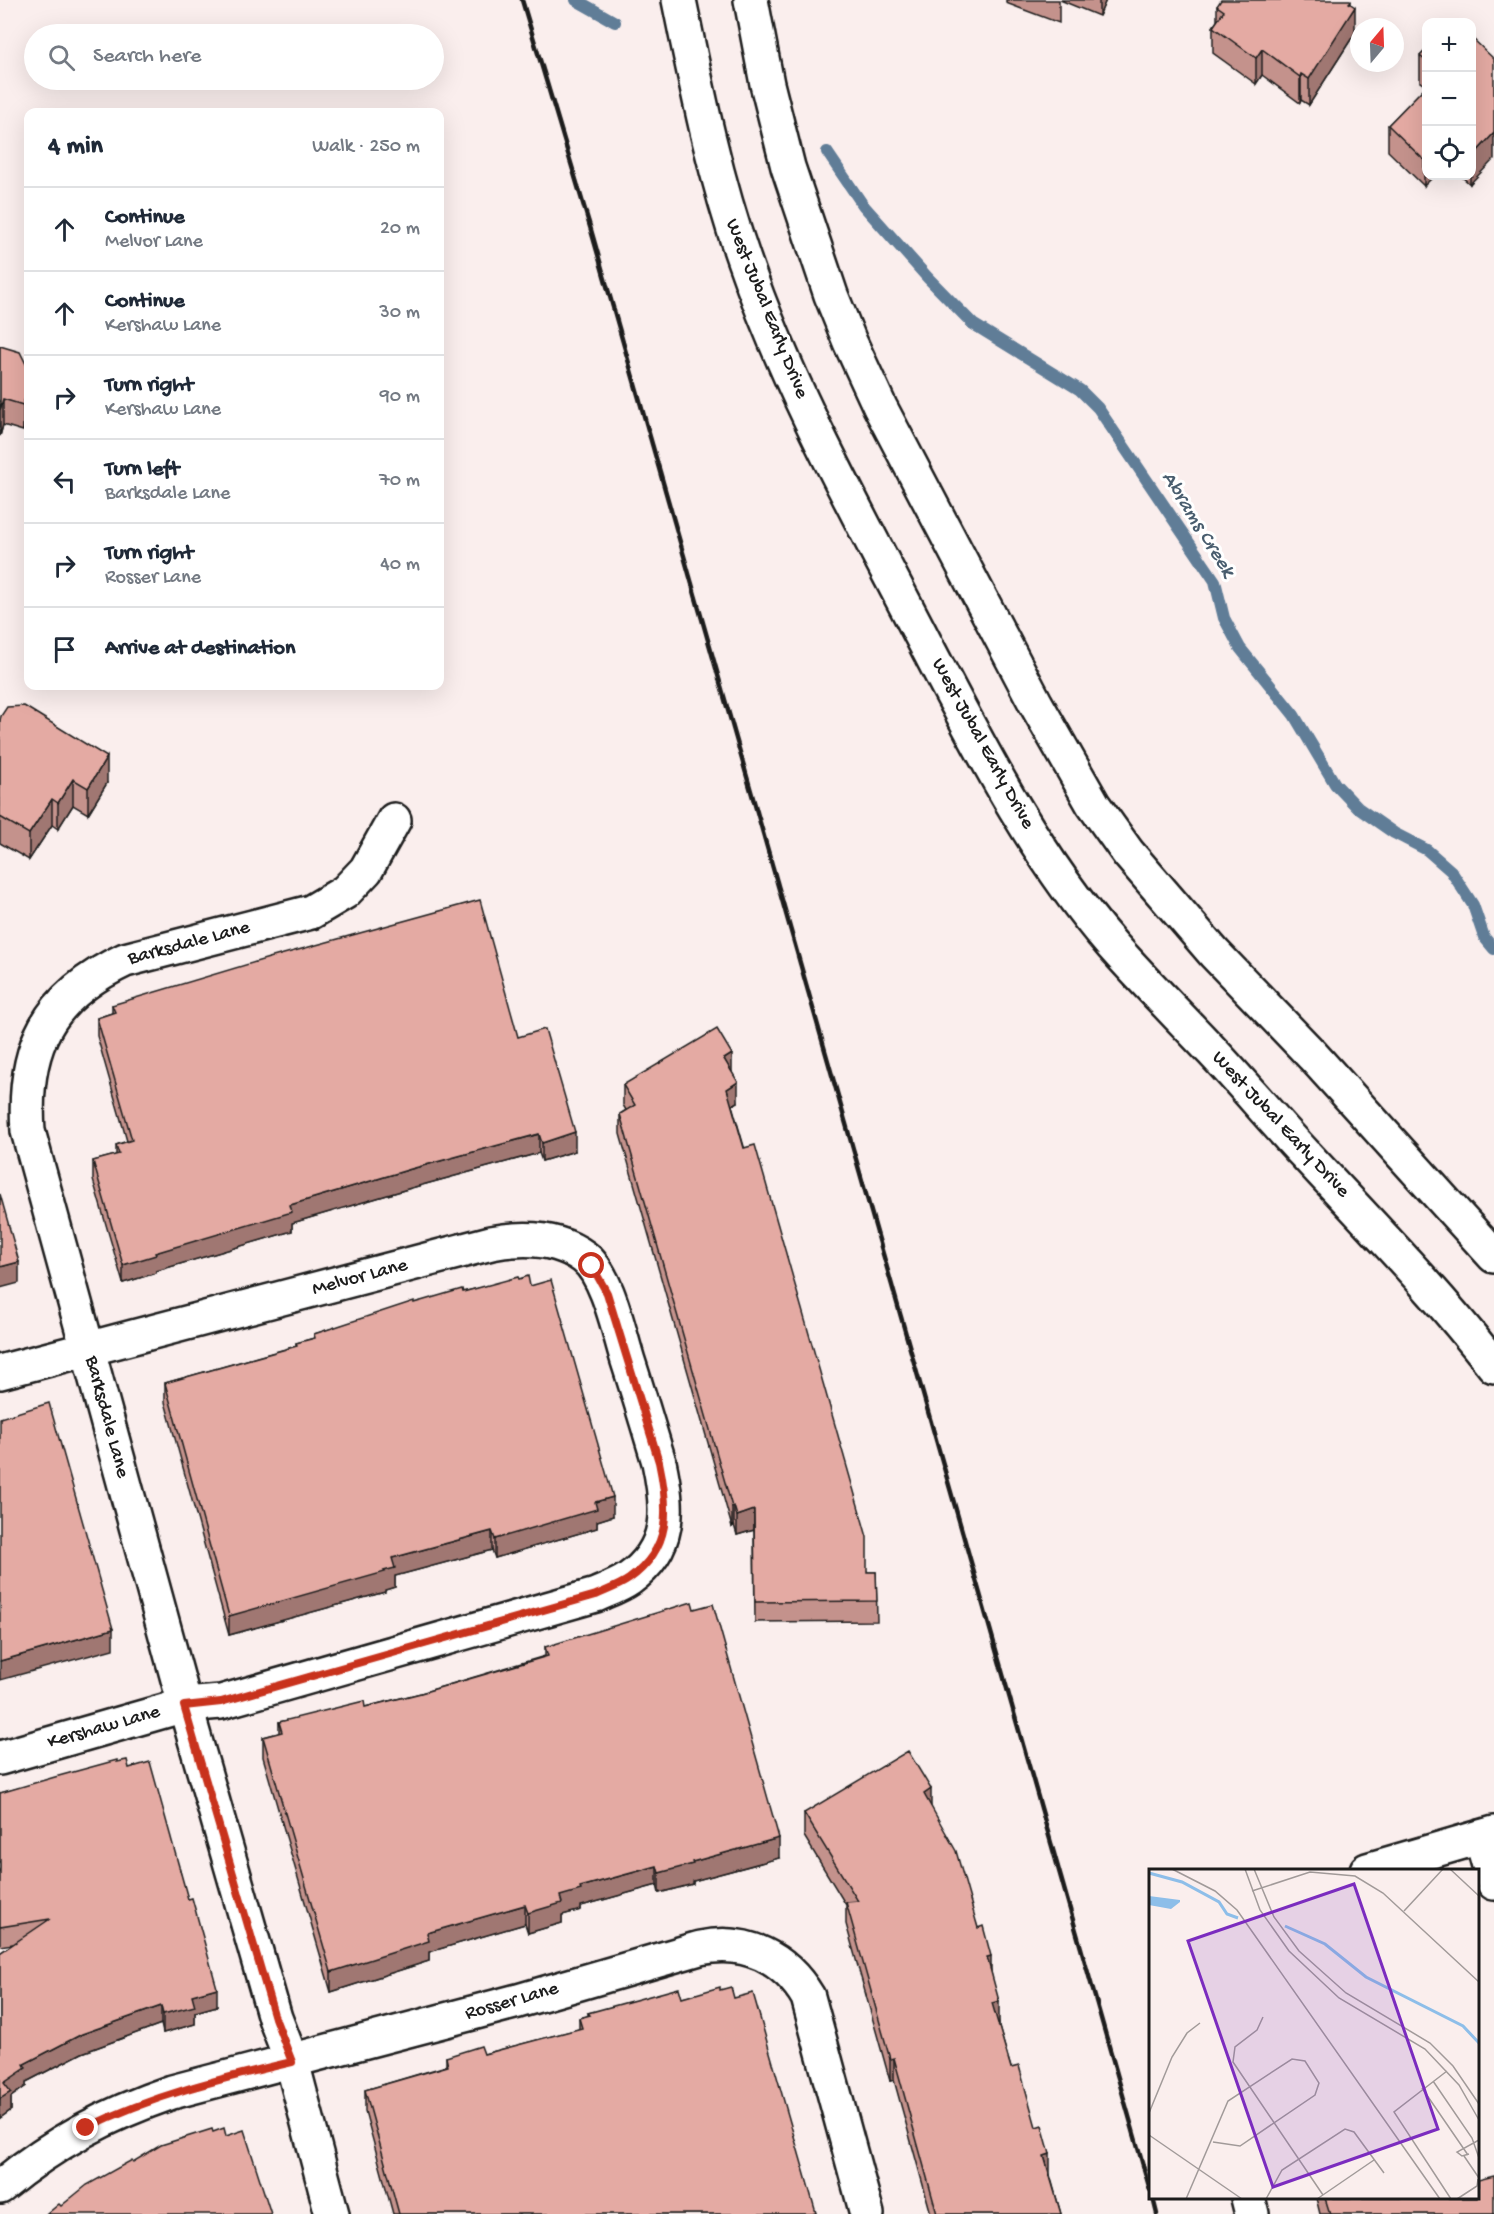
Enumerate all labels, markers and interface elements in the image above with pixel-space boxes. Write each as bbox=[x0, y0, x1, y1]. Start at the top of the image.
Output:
north arrow bbox=[1350, 18, 1404, 72]
map controls bbox=[1422, 18, 1476, 180]
button: + bbox=[1422, 18, 1476, 72]
search box bbox=[24, 24, 444, 90]
icon: search bbox=[45, 41, 78, 74]
text: Search here bbox=[93, 44, 201, 70]
button: − bbox=[1422, 72, 1476, 126]
button: locate bbox=[1422, 126, 1476, 180]
text: 4 min bbox=[48, 132, 103, 163]
text: Walk · 250 m bbox=[312, 136, 420, 159]
text: Continue bbox=[105, 205, 185, 231]
icon: ahead bbox=[48, 213, 81, 246]
street label: West Jubal Early Drive bbox=[719, 216, 813, 403]
text: 20 m bbox=[380, 218, 420, 241]
text: Melvor Lane bbox=[105, 231, 203, 254]
text: Continue bbox=[105, 289, 185, 315]
icon: ahead bbox=[48, 297, 81, 330]
text: 30 m bbox=[379, 302, 420, 325]
text: Kershaw Lane bbox=[105, 315, 221, 338]
text: Turn right bbox=[105, 373, 193, 399]
icon: right bbox=[48, 381, 81, 414]
text: 90 m bbox=[380, 386, 420, 409]
text: Kershaw Lane bbox=[105, 399, 221, 422]
text: Turn left bbox=[105, 457, 179, 483]
icon: left bbox=[48, 465, 81, 498]
water label: Abrams Creek bbox=[1155, 467, 1241, 585]
text: 70 m bbox=[379, 470, 420, 493]
text: Barksdale Lane bbox=[105, 483, 230, 506]
text: Turn right bbox=[105, 541, 193, 567]
icon: right bbox=[48, 549, 81, 582]
text: 40 m bbox=[380, 554, 420, 577]
text: Rosser Lane bbox=[105, 567, 201, 590]
icon: arrive bbox=[48, 633, 81, 666]
text: Arrive at destination bbox=[105, 636, 295, 662]
street label: West Jubal Early Drive bbox=[925, 655, 1039, 834]
street label: Barksdale Lane bbox=[125, 917, 253, 972]
street label: West Jubal Early Drive bbox=[1206, 1047, 1354, 1203]
route start bbox=[578, 1252, 604, 1278]
street label: Melvor Lane bbox=[310, 1254, 411, 1302]
street label: Barksdale Lane bbox=[78, 1353, 133, 1481]
street label: Kershaw Lane bbox=[45, 1701, 164, 1755]
inset map bbox=[1149, 1869, 1479, 2199]
street label: Rosser Lane bbox=[463, 1978, 562, 2026]
route end bbox=[72, 2114, 98, 2140]

